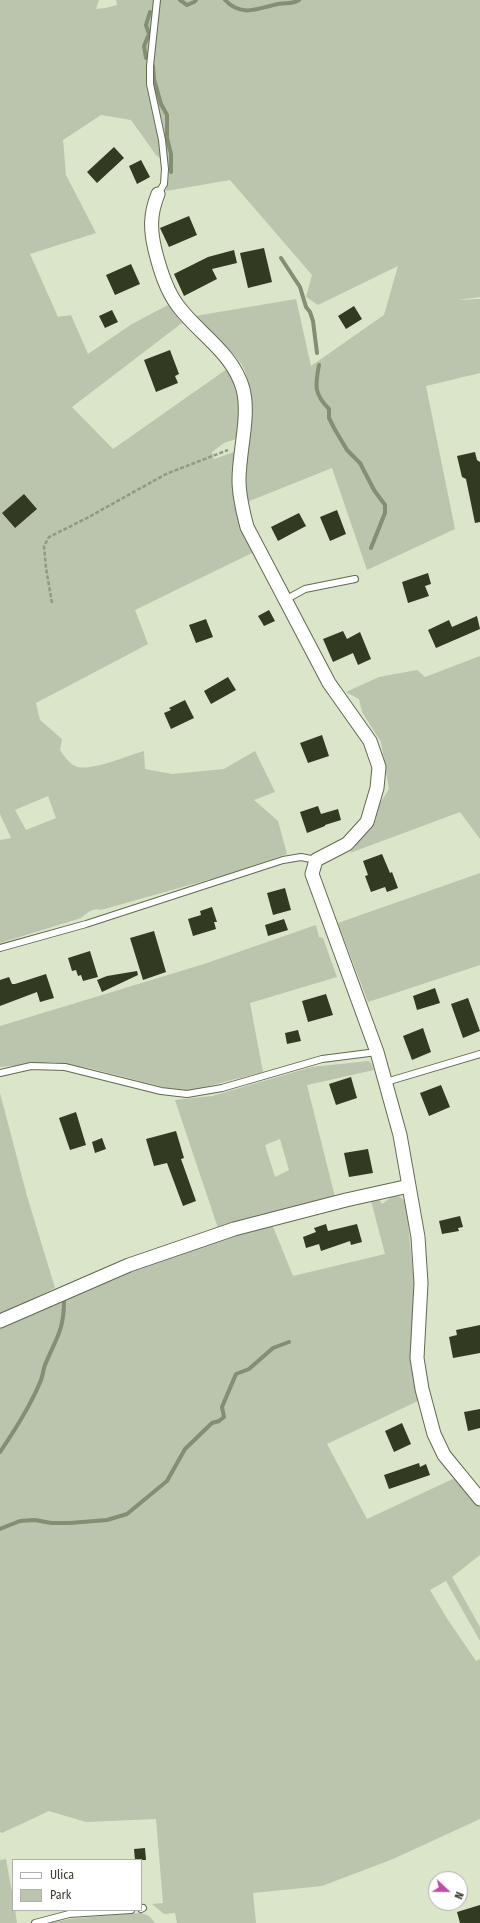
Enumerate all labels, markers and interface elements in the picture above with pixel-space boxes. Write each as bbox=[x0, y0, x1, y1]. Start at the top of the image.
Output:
legend bbox=[12, 1859, 142, 1911]
text: Ulica bbox=[50, 1868, 74, 1882]
north arrow bbox=[428, 1871, 468, 1911]
text: Park bbox=[50, 1888, 71, 1902]
text: N bbox=[451, 1890, 466, 1901]

